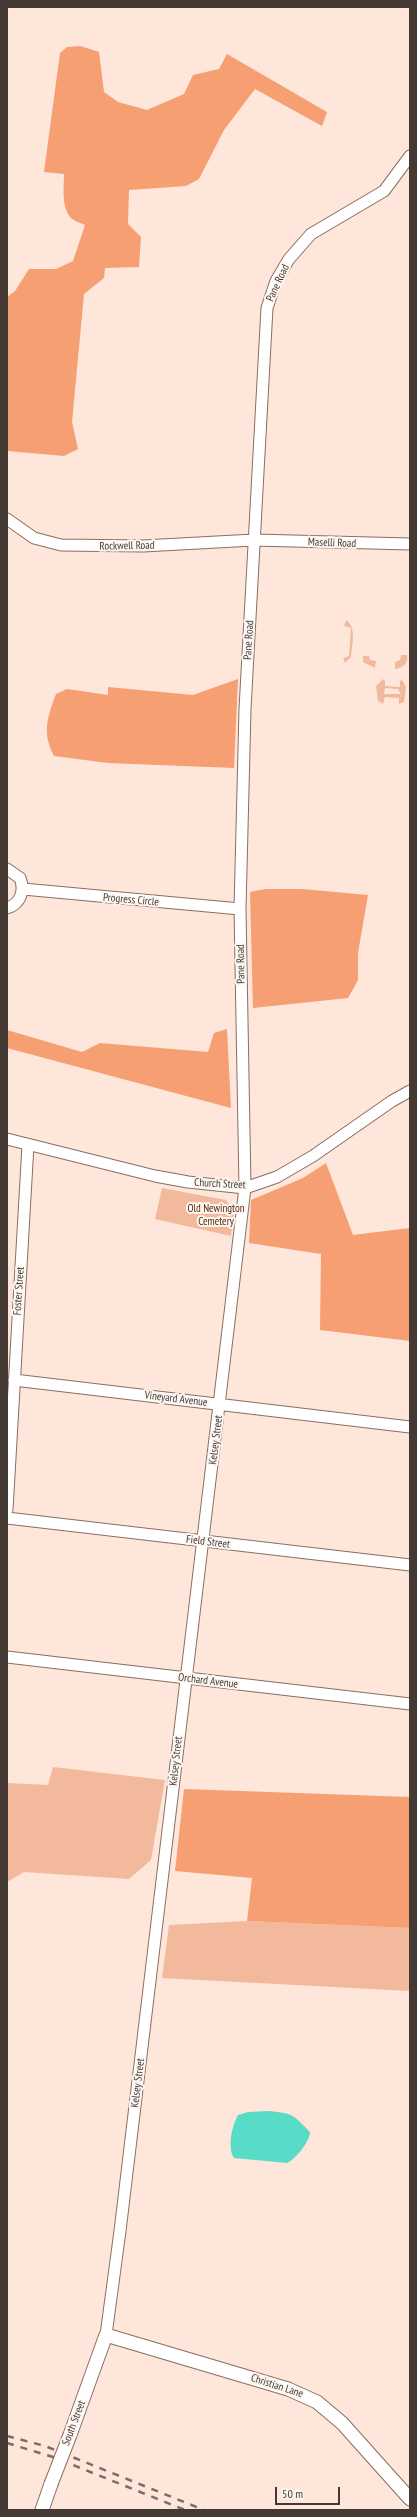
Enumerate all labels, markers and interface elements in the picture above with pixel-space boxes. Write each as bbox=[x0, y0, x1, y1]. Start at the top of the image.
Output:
street label: Pane Road bbox=[264, 262, 292, 304]
street label: Maselli Road bbox=[308, 536, 356, 550]
street label: Rockwell Road bbox=[99, 539, 155, 553]
street label: Pane Road bbox=[241, 620, 257, 660]
street label: Progress Circle bbox=[103, 891, 159, 909]
street label: Pane Road bbox=[234, 944, 248, 984]
street label: Church Street bbox=[194, 1176, 246, 1192]
park label: Old Newington Cemetery bbox=[187, 1202, 245, 1228]
street label: Foster Street bbox=[11, 1266, 27, 1316]
street label: Vineyard Avenue bbox=[144, 1389, 208, 1409]
street label: Kelsey Street bbox=[206, 1415, 226, 1465]
street label: Field Street bbox=[185, 1533, 231, 1551]
street label: Orchard Avenue bbox=[177, 1671, 239, 1691]
street label: Kelsey Street bbox=[167, 1736, 185, 1786]
street label: Kelsey Street bbox=[128, 2058, 148, 2108]
street label: Christian Lane bbox=[249, 2371, 305, 2401]
street label: South Street bbox=[59, 2399, 89, 2447]
scale bar bbox=[277, 2479, 342, 2505]
text: 50 m bbox=[282, 2486, 303, 2501]

